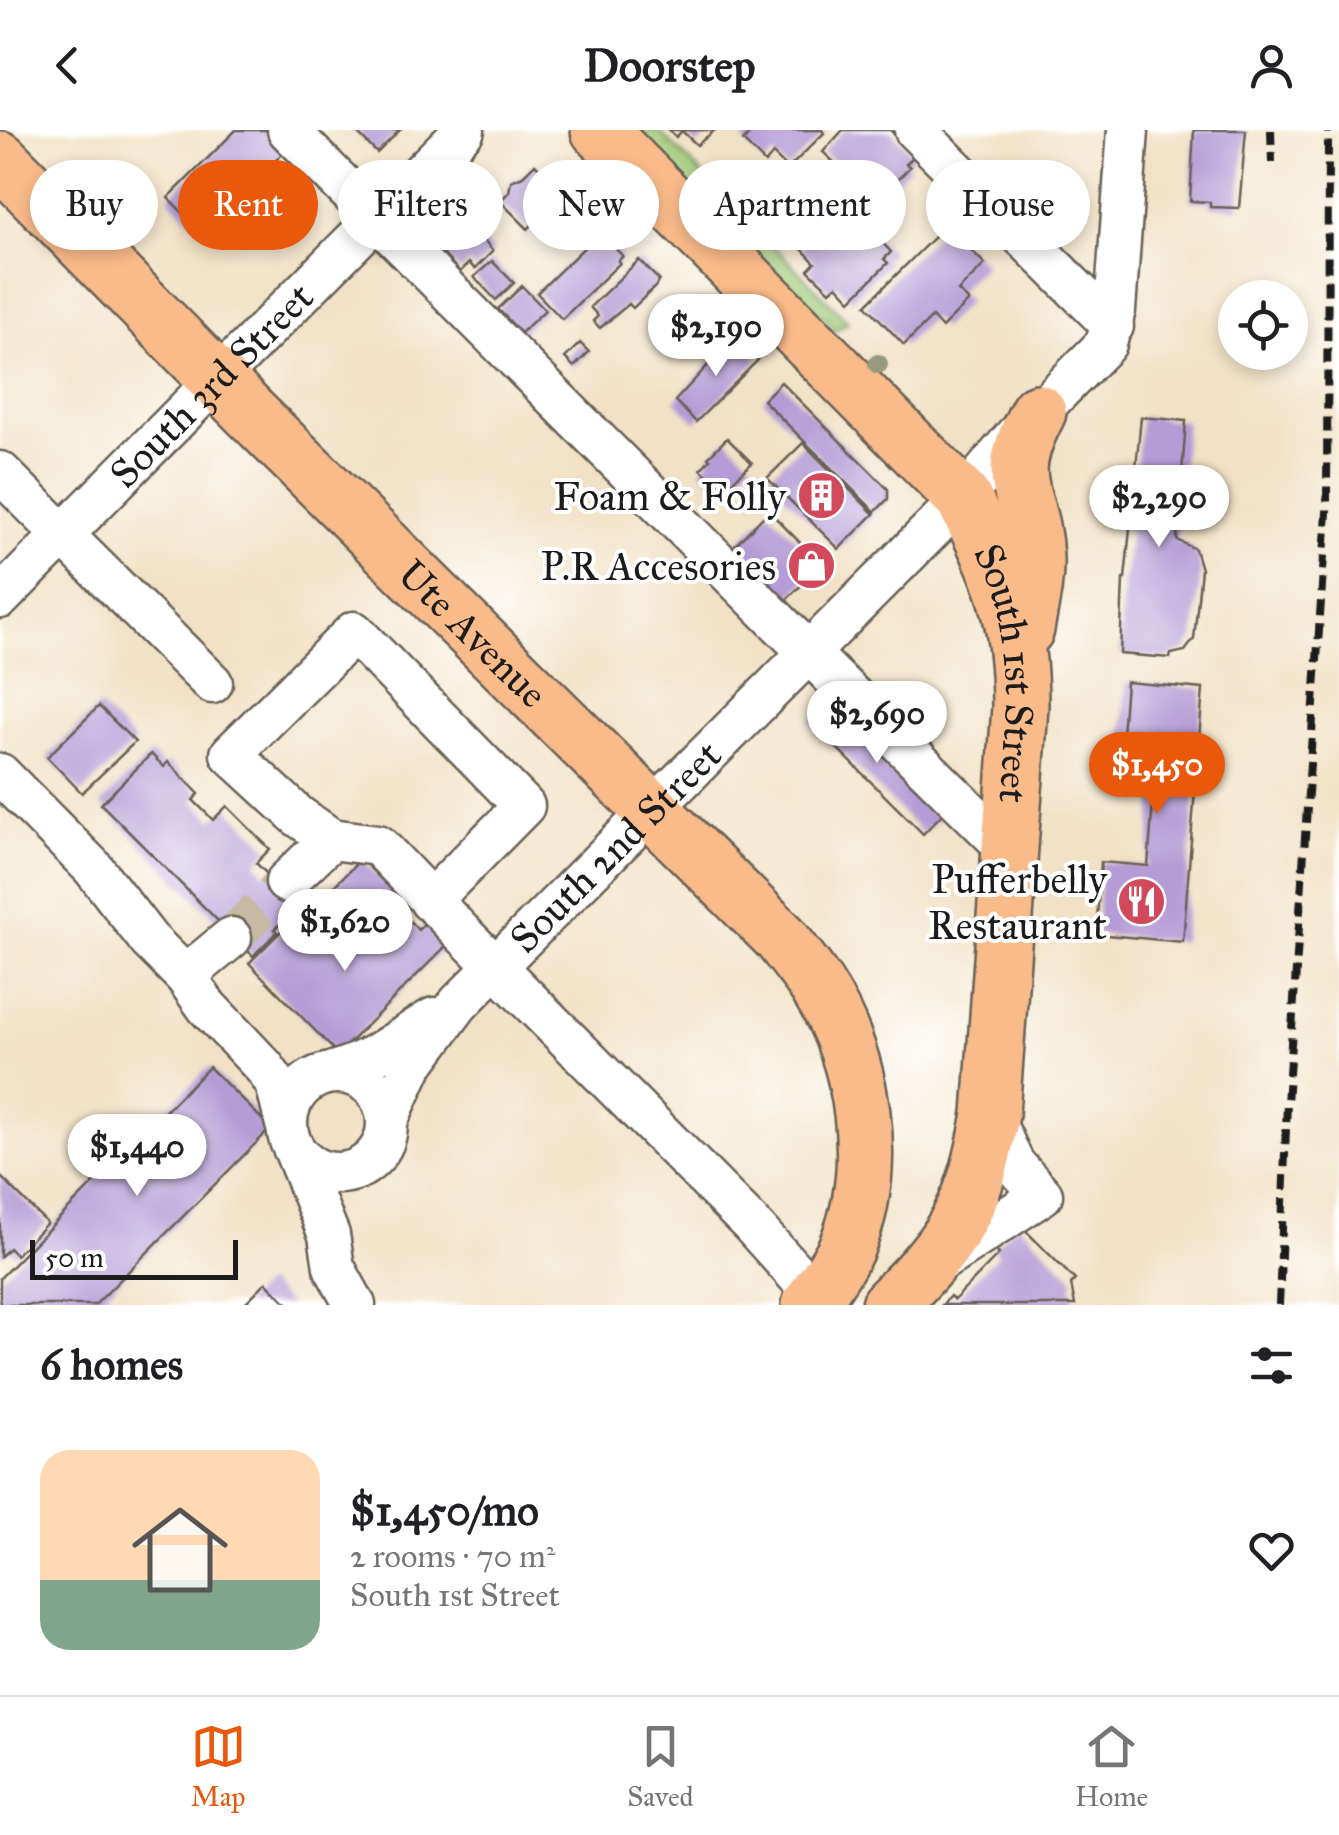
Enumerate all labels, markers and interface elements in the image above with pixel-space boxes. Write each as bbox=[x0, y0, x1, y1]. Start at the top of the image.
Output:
icon: back bbox=[40, 38, 95, 93]
text: Doorstep bbox=[584, 38, 755, 93]
icon: person bbox=[1244, 38, 1299, 93]
chip: Buy bbox=[30, 160, 158, 250]
chip: Rent bbox=[178, 160, 318, 250]
chip: Filters bbox=[338, 160, 503, 250]
chip: New bbox=[523, 160, 659, 250]
chip: Apartment bbox=[679, 160, 906, 250]
chip: House bbox=[926, 160, 1090, 250]
street label: South 3rd Street bbox=[100, 273, 324, 498]
map controls bbox=[1218, 280, 1308, 370]
button: locate bbox=[1218, 280, 1308, 370]
pin: $2,190 bbox=[635, 294, 797, 379]
text: $2,190 bbox=[670, 307, 762, 346]
pin: $2,290 bbox=[1078, 465, 1240, 550]
building icon: Foam & Folly bbox=[795, 470, 847, 522]
place label: Foam & Folly bbox=[553, 472, 787, 521]
text: $2,290 bbox=[1111, 478, 1207, 517]
street label: South 1st Street bbox=[963, 536, 1044, 805]
shop icon: P.R Accesories bbox=[785, 540, 837, 592]
place label: P.R Accesories bbox=[541, 542, 776, 591]
street label: Ute Avenue bbox=[388, 550, 558, 718]
pin: $2,690 bbox=[796, 681, 958, 766]
text: $2,690 bbox=[829, 694, 925, 733]
street label: South 2nd Street bbox=[500, 731, 732, 963]
pin: $1,450 bbox=[1076, 732, 1238, 817]
text: $1,450 bbox=[1111, 745, 1203, 784]
place label: Pufferbelly Restaurant bbox=[928, 855, 1108, 950]
restaurant icon: Pufferbelly Restaurant bbox=[1116, 876, 1168, 928]
pin: $1,620 bbox=[264, 889, 426, 974]
text: $1,620 bbox=[300, 902, 390, 941]
pin: $1,440 bbox=[56, 1114, 218, 1199]
text: $1,440 bbox=[90, 1127, 185, 1166]
scale bar bbox=[30, 1235, 238, 1280]
text: 50 m bbox=[45, 1240, 104, 1275]
icon: filters bbox=[1244, 1338, 1299, 1393]
text: 6 homes bbox=[40, 1339, 183, 1391]
text: $1,450/mo bbox=[350, 1485, 539, 1537]
icon: home bbox=[120, 1490, 240, 1610]
icon: heart bbox=[1244, 1523, 1299, 1578]
text: 2 rooms · 70 m² bbox=[350, 1537, 555, 1576]
text: South 1st Street bbox=[350, 1576, 560, 1615]
tab: Map bbox=[191, 1719, 246, 1814]
tab: Saved bbox=[627, 1719, 694, 1814]
tab: Home bbox=[1075, 1719, 1148, 1814]

